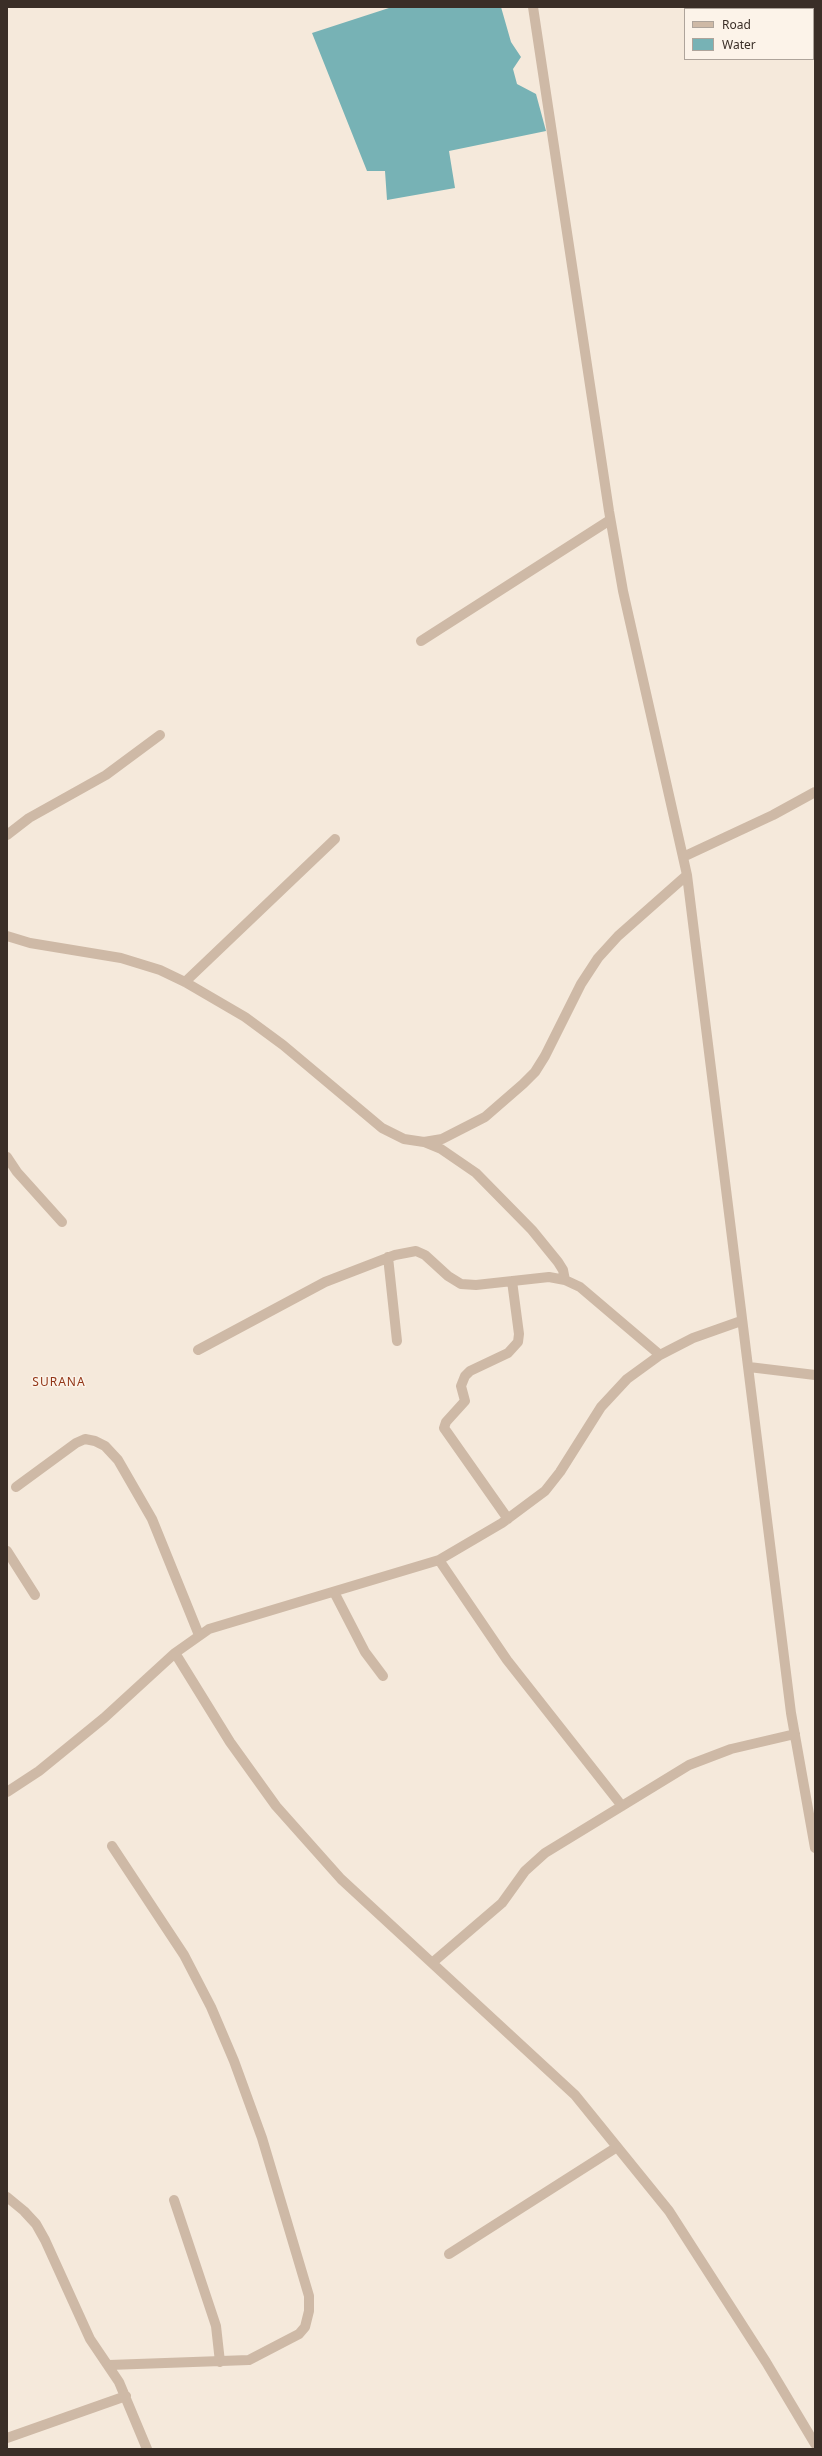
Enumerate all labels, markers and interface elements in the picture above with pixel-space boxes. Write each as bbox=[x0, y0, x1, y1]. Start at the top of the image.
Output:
legend bbox=[684, 8, 814, 60]
text: Road bbox=[722, 16, 751, 33]
text: Water bbox=[722, 36, 756, 53]
district label: SURANA bbox=[32, 1376, 86, 1390]

